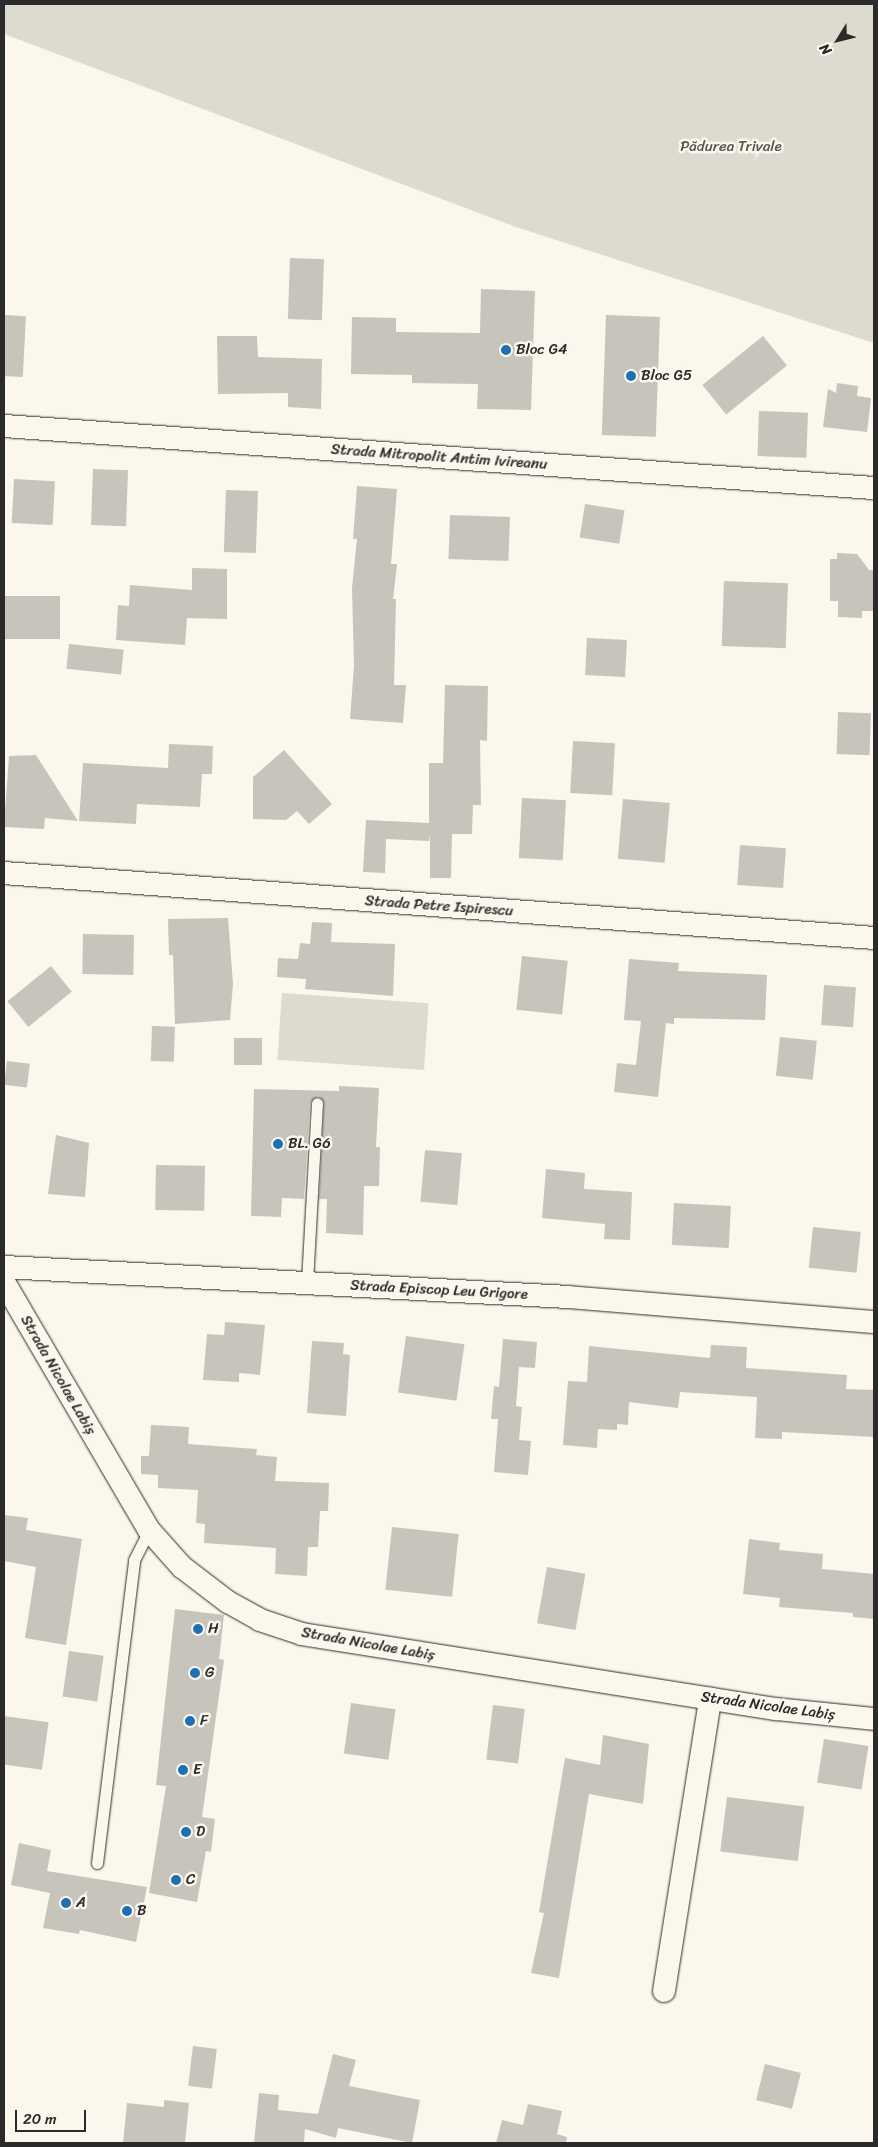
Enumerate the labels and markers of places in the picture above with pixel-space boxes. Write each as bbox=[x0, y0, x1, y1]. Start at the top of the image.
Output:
place label: Bloc G4 bbox=[516, 341, 567, 359]
marker: Bloc G4 bbox=[500, 344, 512, 356]
place label: Bloc G5 bbox=[641, 367, 692, 385]
marker: Bloc G5 bbox=[625, 370, 637, 382]
place label: BL. G6 bbox=[288, 1135, 331, 1153]
marker: BL. G6 bbox=[272, 1138, 284, 1150]
place label: H bbox=[208, 1620, 219, 1638]
marker: H bbox=[192, 1623, 204, 1635]
place label: G bbox=[205, 1664, 214, 1682]
marker: G bbox=[189, 1667, 201, 1679]
place label: F bbox=[200, 1712, 208, 1730]
marker: F bbox=[184, 1715, 196, 1727]
place label: E bbox=[193, 1761, 201, 1779]
marker: E bbox=[177, 1764, 189, 1776]
place label: D bbox=[196, 1823, 205, 1841]
marker: D bbox=[180, 1826, 192, 1838]
place label: C bbox=[186, 1871, 195, 1889]
marker: C bbox=[170, 1874, 182, 1886]
place label: A bbox=[76, 1894, 86, 1912]
marker: A bbox=[60, 1897, 72, 1909]
place label: B bbox=[137, 1902, 146, 1920]
marker: B bbox=[121, 1905, 133, 1917]

